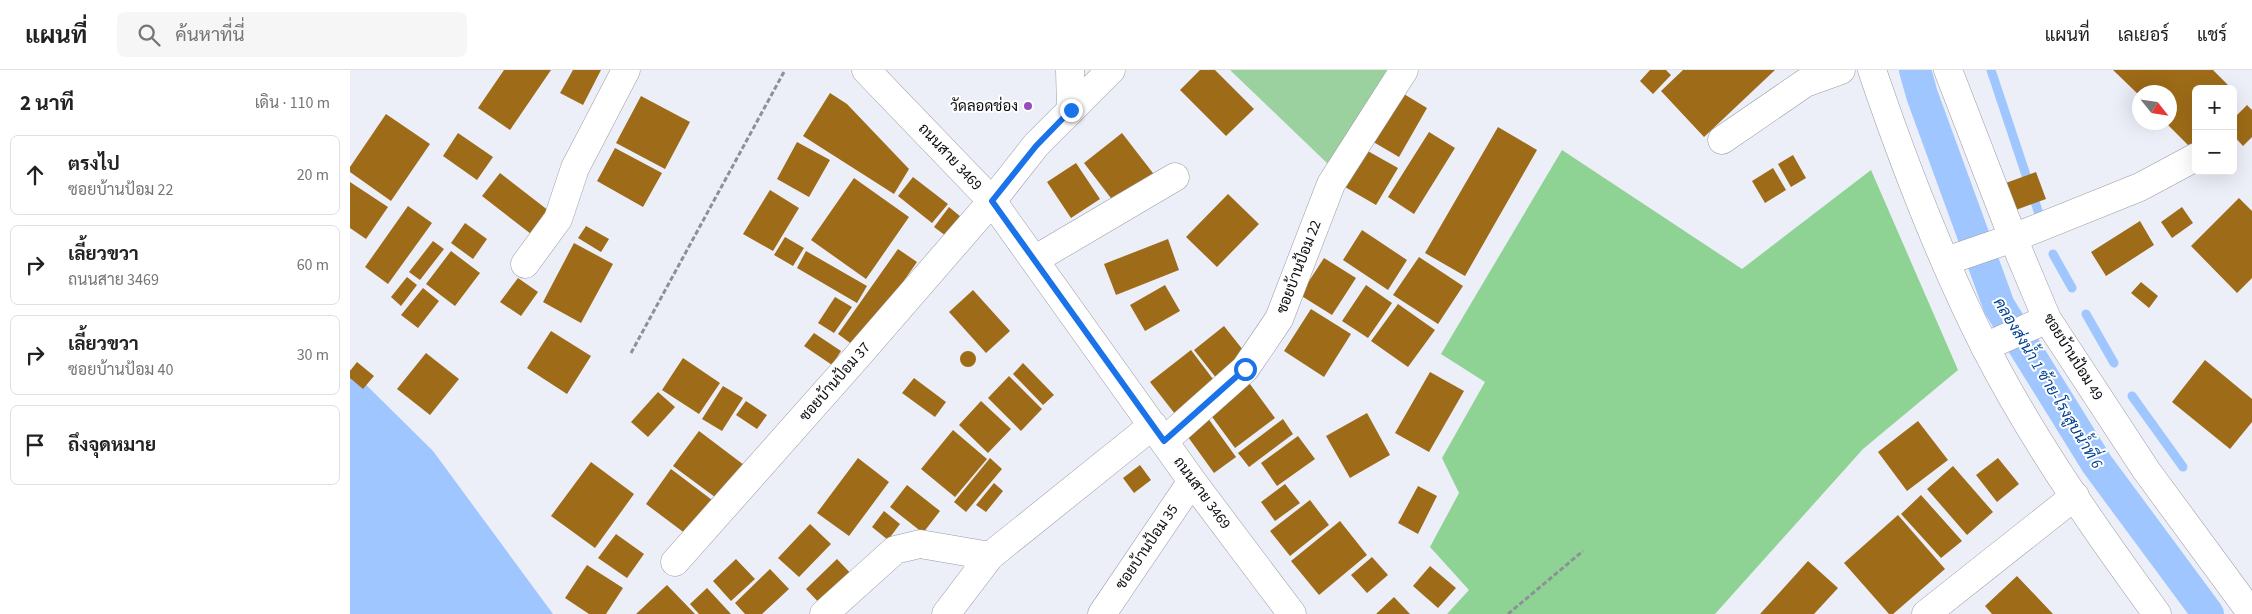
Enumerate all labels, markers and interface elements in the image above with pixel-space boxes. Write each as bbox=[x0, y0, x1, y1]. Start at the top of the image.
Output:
search box bbox=[117, 12, 467, 57]
text: แผนที่ bbox=[25, 18, 87, 53]
icon: search bbox=[135, 21, 163, 49]
text: ค้นหาที่นี่ bbox=[175, 22, 245, 49]
text: แผนที่ bbox=[2045, 23, 2090, 48]
text: เลเยอร์ bbox=[2118, 23, 2169, 48]
text: แชร์ bbox=[2197, 23, 2227, 48]
north arrow bbox=[2132, 85, 2177, 130]
map controls bbox=[2192, 85, 2237, 175]
button: + bbox=[2192, 85, 2237, 130]
text: 2 นาที bbox=[20, 88, 74, 118]
text: เดิน · 110 m bbox=[255, 92, 330, 114]
place label: วัดลอดช่อง bbox=[950, 96, 1018, 117]
route end bbox=[1060, 99, 1083, 122]
marker: วัดลอดช่อง bbox=[1022, 100, 1034, 112]
street label: ถนนสาย 3469 bbox=[913, 119, 987, 195]
button: − bbox=[2192, 130, 2237, 175]
text: ตรงไป bbox=[68, 151, 120, 178]
icon: ahead bbox=[21, 161, 49, 189]
text: 20 m bbox=[297, 164, 329, 186]
text: ซอยบ้านป้อม 22 bbox=[68, 179, 173, 201]
street label: ซอยบ้านป้อม 22 bbox=[1271, 217, 1327, 317]
text: เลี้ยวขวา bbox=[68, 241, 139, 268]
icon: right bbox=[21, 251, 49, 279]
text: 60 m bbox=[297, 254, 329, 276]
text: ถนนสาย 3469 bbox=[68, 269, 159, 291]
water label: คลองส่งน้ำ 1 ซ้าย-โรงสูบน้ำที่ 6 bbox=[1988, 291, 2111, 473]
street label: ซอยบ้านป้อม 49 bbox=[2038, 310, 2108, 404]
text: เลี้ยวขวา bbox=[68, 331, 139, 358]
street label: ซอยบ้านป้อม 37 bbox=[795, 338, 875, 426]
icon: right bbox=[21, 341, 49, 369]
text: 30 m bbox=[297, 344, 329, 366]
route start bbox=[1234, 358, 1257, 381]
text: ซอยบ้านป้อม 40 bbox=[68, 359, 173, 381]
icon: arrive bbox=[21, 431, 49, 459]
text: ถึงจุดหมาย bbox=[68, 432, 156, 459]
street label: ถนนสาย 3469 bbox=[1168, 452, 1236, 534]
street label: ซอยบ้านป้อม 35 bbox=[1111, 500, 1183, 594]

